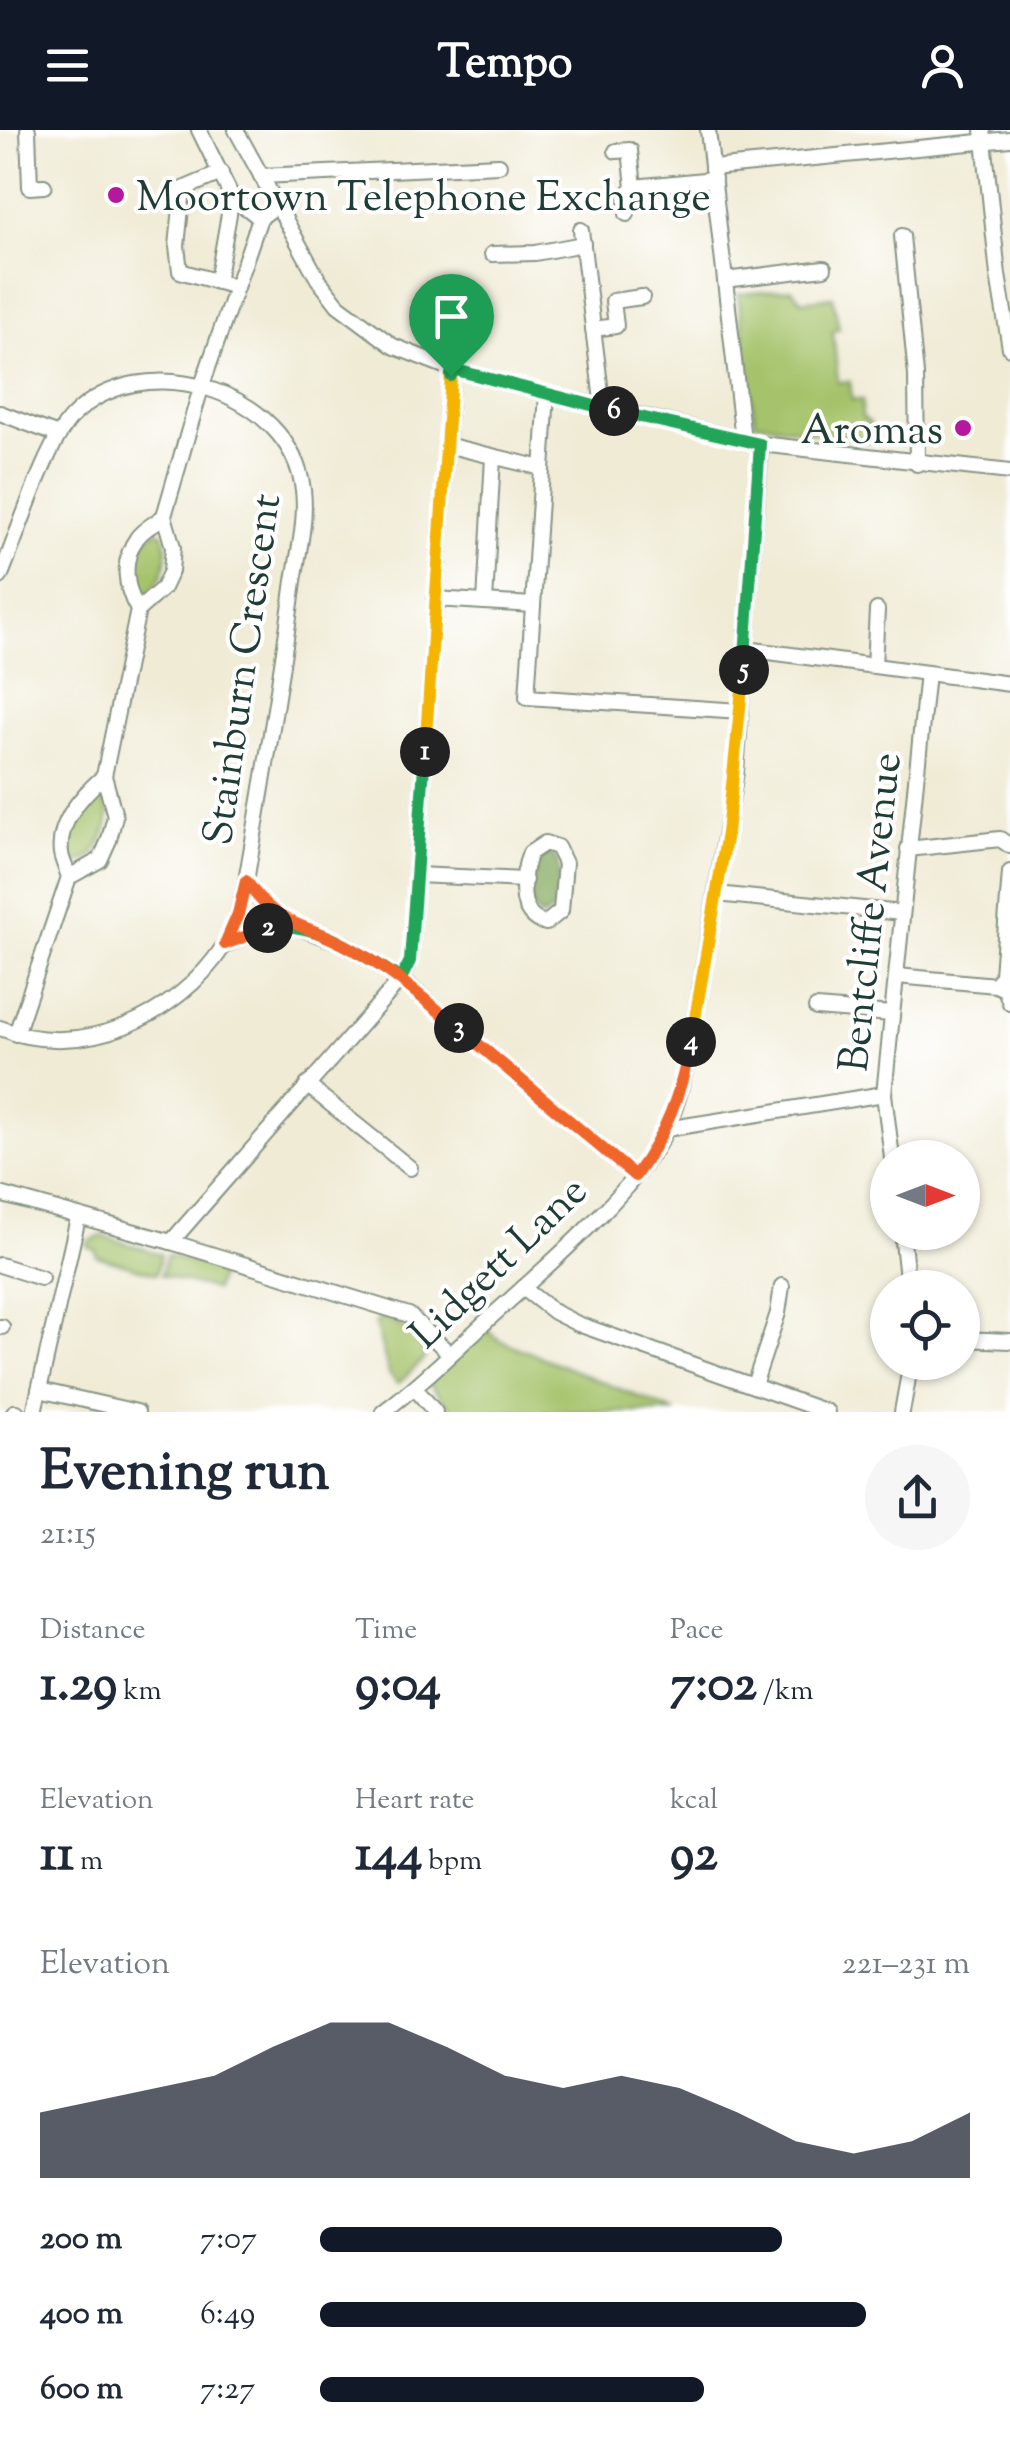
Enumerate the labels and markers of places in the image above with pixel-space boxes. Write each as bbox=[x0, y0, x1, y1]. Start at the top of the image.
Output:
place label: Moortown Telephone Exchange bbox=[136, 170, 711, 230]
marker: Moortown Telephone Exchange bbox=[105, 184, 127, 206]
pin bbox=[409, 274, 494, 377]
pin: 6 bbox=[589, 386, 639, 436]
place label: Aromas bbox=[800, 403, 943, 463]
marker: Aromas bbox=[952, 417, 974, 439]
pin: 5 bbox=[719, 645, 769, 695]
pin: 1 bbox=[400, 727, 450, 777]
pin: 2 bbox=[243, 903, 293, 953]
pin: 3 bbox=[434, 1003, 484, 1053]
pin: 4 bbox=[666, 1017, 716, 1067]

